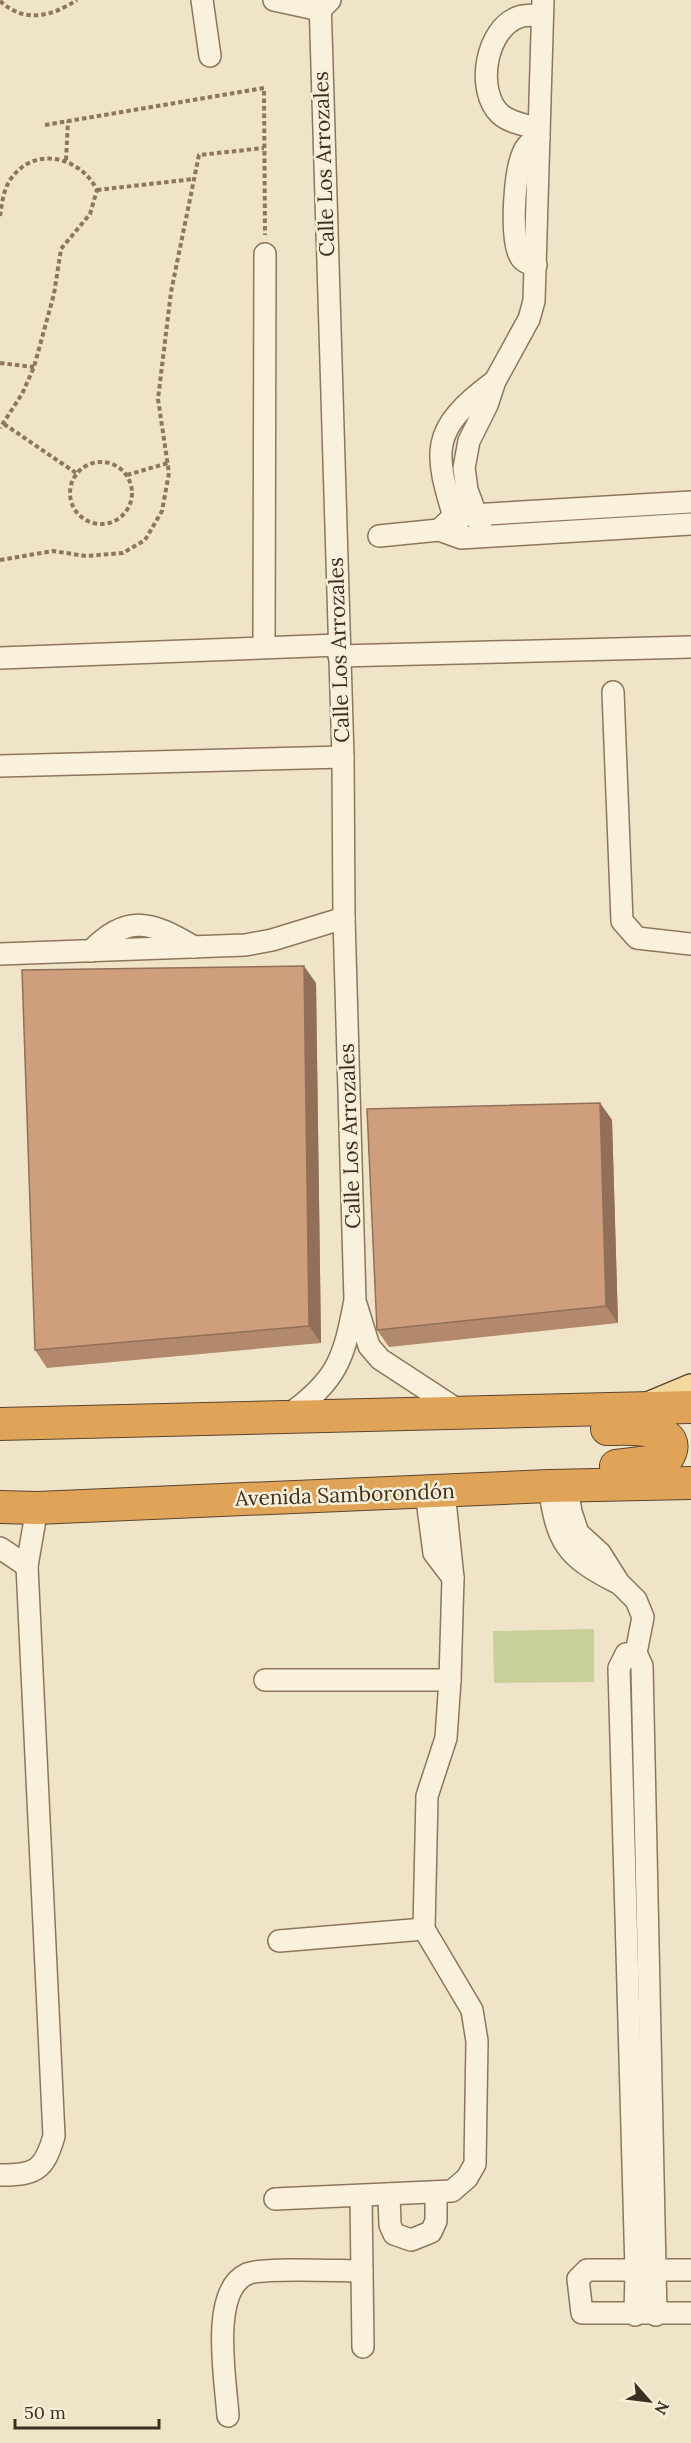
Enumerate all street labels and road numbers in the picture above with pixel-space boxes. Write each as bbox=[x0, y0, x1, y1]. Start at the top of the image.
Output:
street label: Calle Los Arrozales bbox=[307, 71, 340, 257]
street label: Calle Los Arrozales bbox=[322, 557, 355, 743]
street label: Calle Los Arrozales bbox=[333, 1043, 366, 1229]
street label: Avenida Samborondón bbox=[234, 1477, 456, 1512]

